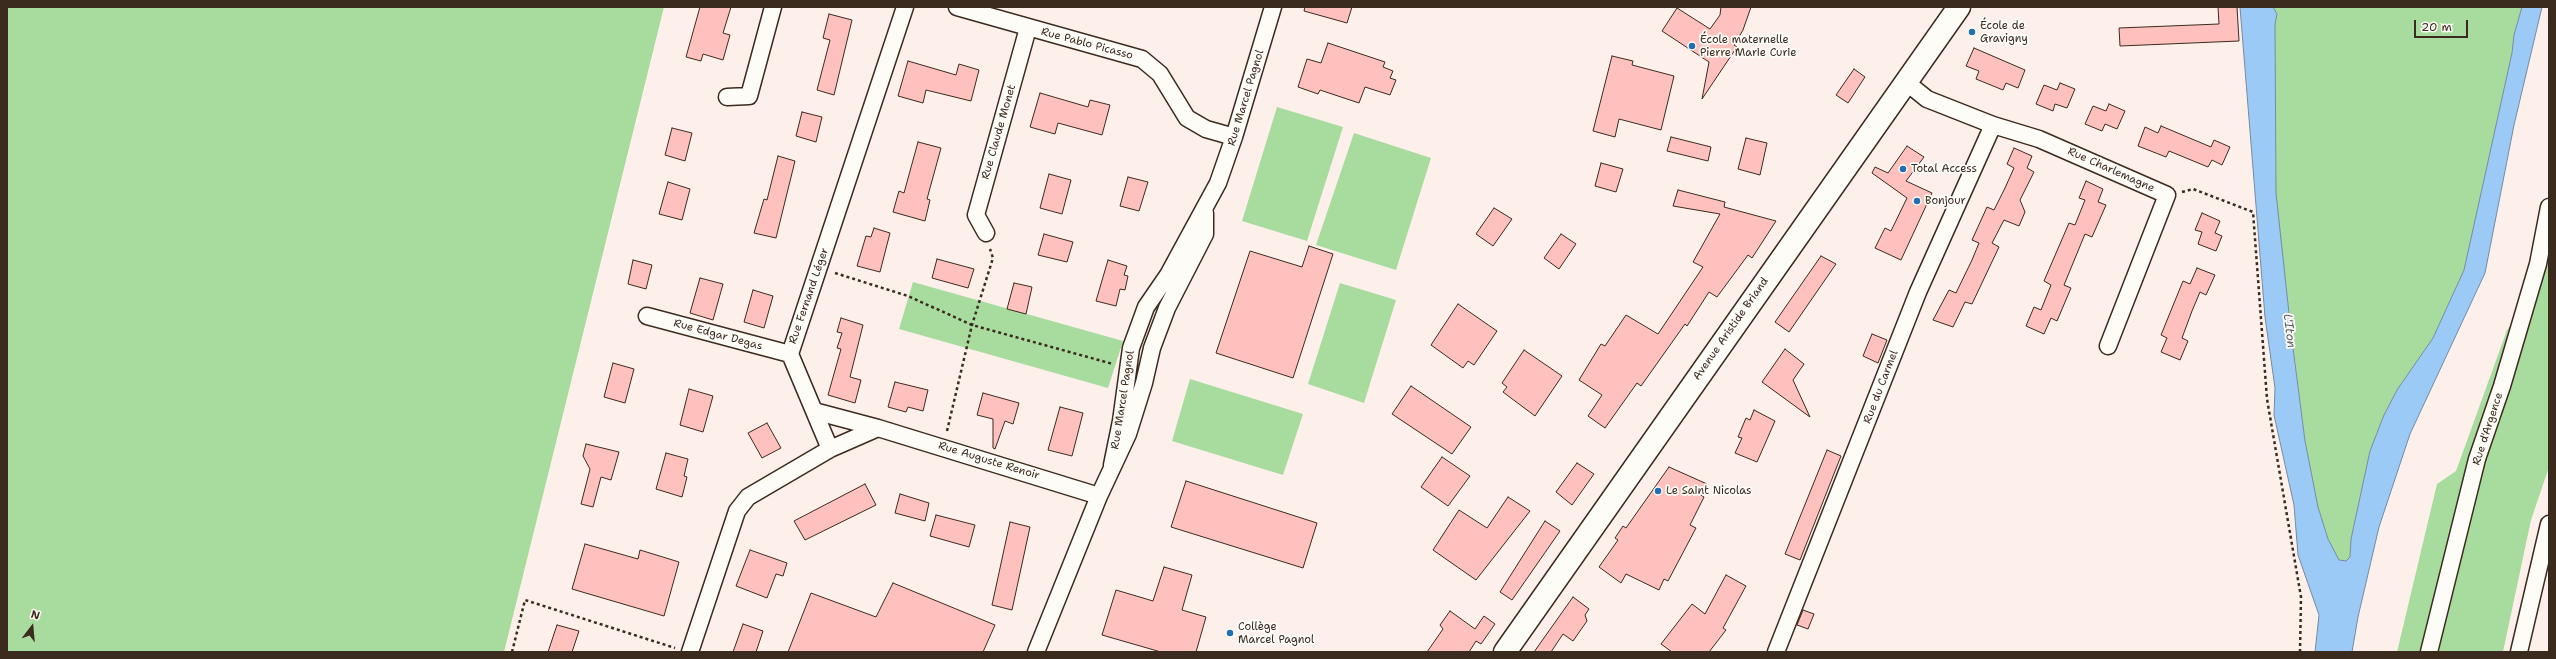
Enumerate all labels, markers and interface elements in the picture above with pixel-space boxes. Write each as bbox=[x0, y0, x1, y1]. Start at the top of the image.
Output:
scale bar bbox=[2416, 12, 2470, 38]
place label: École de Gravigny bbox=[1980, 19, 2028, 45]
text: 20 m bbox=[2421, 19, 2452, 35]
street label: Rue Pablo Picasso bbox=[1040, 25, 1134, 63]
marker: École de Gravigny bbox=[1967, 27, 1977, 37]
place label: École maternelle Pierre Marie Curie bbox=[1700, 33, 1796, 59]
marker: École maternelle Pierre Marie Curie bbox=[1687, 41, 1697, 51]
street label: Rue Marcel Pagnol bbox=[1225, 48, 1267, 148]
street label: Rue Claude Monet bbox=[979, 83, 1019, 181]
street label: Rue Charlemagne bbox=[2066, 145, 2156, 195]
place label: Total Access bbox=[1911, 162, 1977, 176]
marker: Total Access bbox=[1898, 164, 1908, 174]
place label: Bonjour bbox=[1925, 194, 1966, 208]
marker: Bonjour bbox=[1912, 196, 1922, 206]
street label: Rue Fernand Léger bbox=[786, 246, 832, 346]
street label: Avenue Aristide Briand bbox=[1690, 275, 1772, 383]
water label: L'Iton bbox=[2280, 313, 2298, 349]
street label: Rue Edgar Degas bbox=[672, 317, 764, 353]
street label: Rue du Carmel bbox=[1861, 348, 1901, 426]
street label: Rue Marcel Pagnol bbox=[1109, 350, 1137, 450]
street label: Rue d'Argence bbox=[2470, 391, 2506, 467]
street label: Rue Auguste Renoir bbox=[937, 439, 1041, 483]
place label: Le Saint Nicolas bbox=[1666, 484, 1752, 498]
marker: Le Saint Nicolas bbox=[1653, 486, 1663, 496]
north arrow bbox=[12, 607, 52, 647]
text: N bbox=[29, 607, 42, 623]
place label: Collège Marcel Pagnol bbox=[1238, 620, 1314, 646]
marker: Collège Marcel Pagnol bbox=[1225, 628, 1235, 638]

